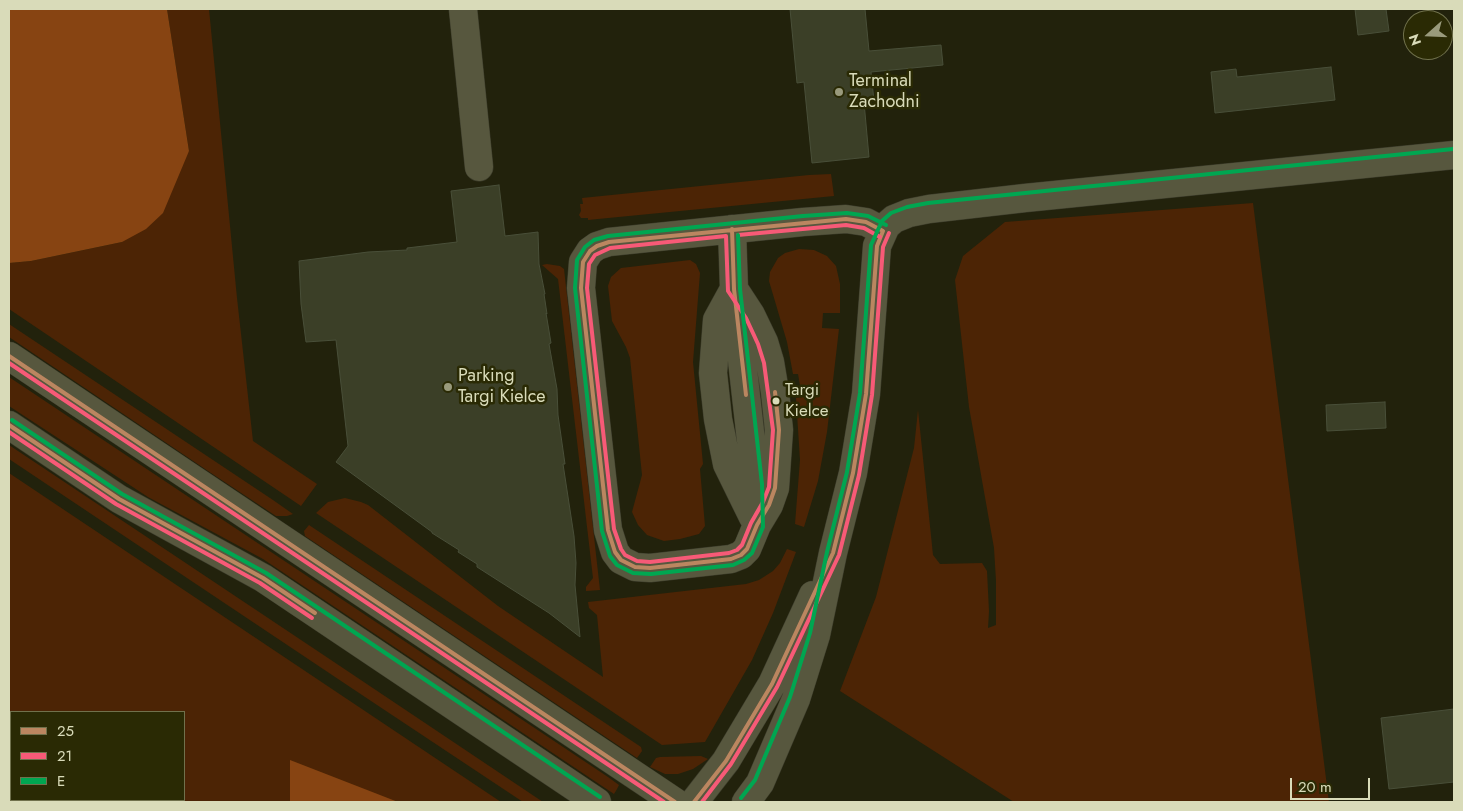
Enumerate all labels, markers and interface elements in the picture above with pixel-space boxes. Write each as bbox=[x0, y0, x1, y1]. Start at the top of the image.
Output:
north arrow bbox=[1403, 10, 1453, 60]
text: N bbox=[1404, 31, 1426, 48]
place label: Terminal Zachodni bbox=[849, 71, 920, 114]
marker: Terminal Zachodni bbox=[833, 86, 845, 98]
place label: Parking Targi Kielce bbox=[458, 366, 546, 408]
marker: Parking Targi Kielce bbox=[442, 381, 454, 393]
place label: Targi Kielce bbox=[785, 381, 829, 421]
marker: Targi Kielce bbox=[771, 396, 781, 406]
legend bbox=[10, 711, 185, 801]
text: 25 bbox=[57, 720, 74, 742]
text: 21 bbox=[57, 745, 72, 767]
scale bar bbox=[1293, 768, 1373, 800]
text: E bbox=[57, 770, 65, 792]
text: 20 m bbox=[1298, 776, 1332, 798]

